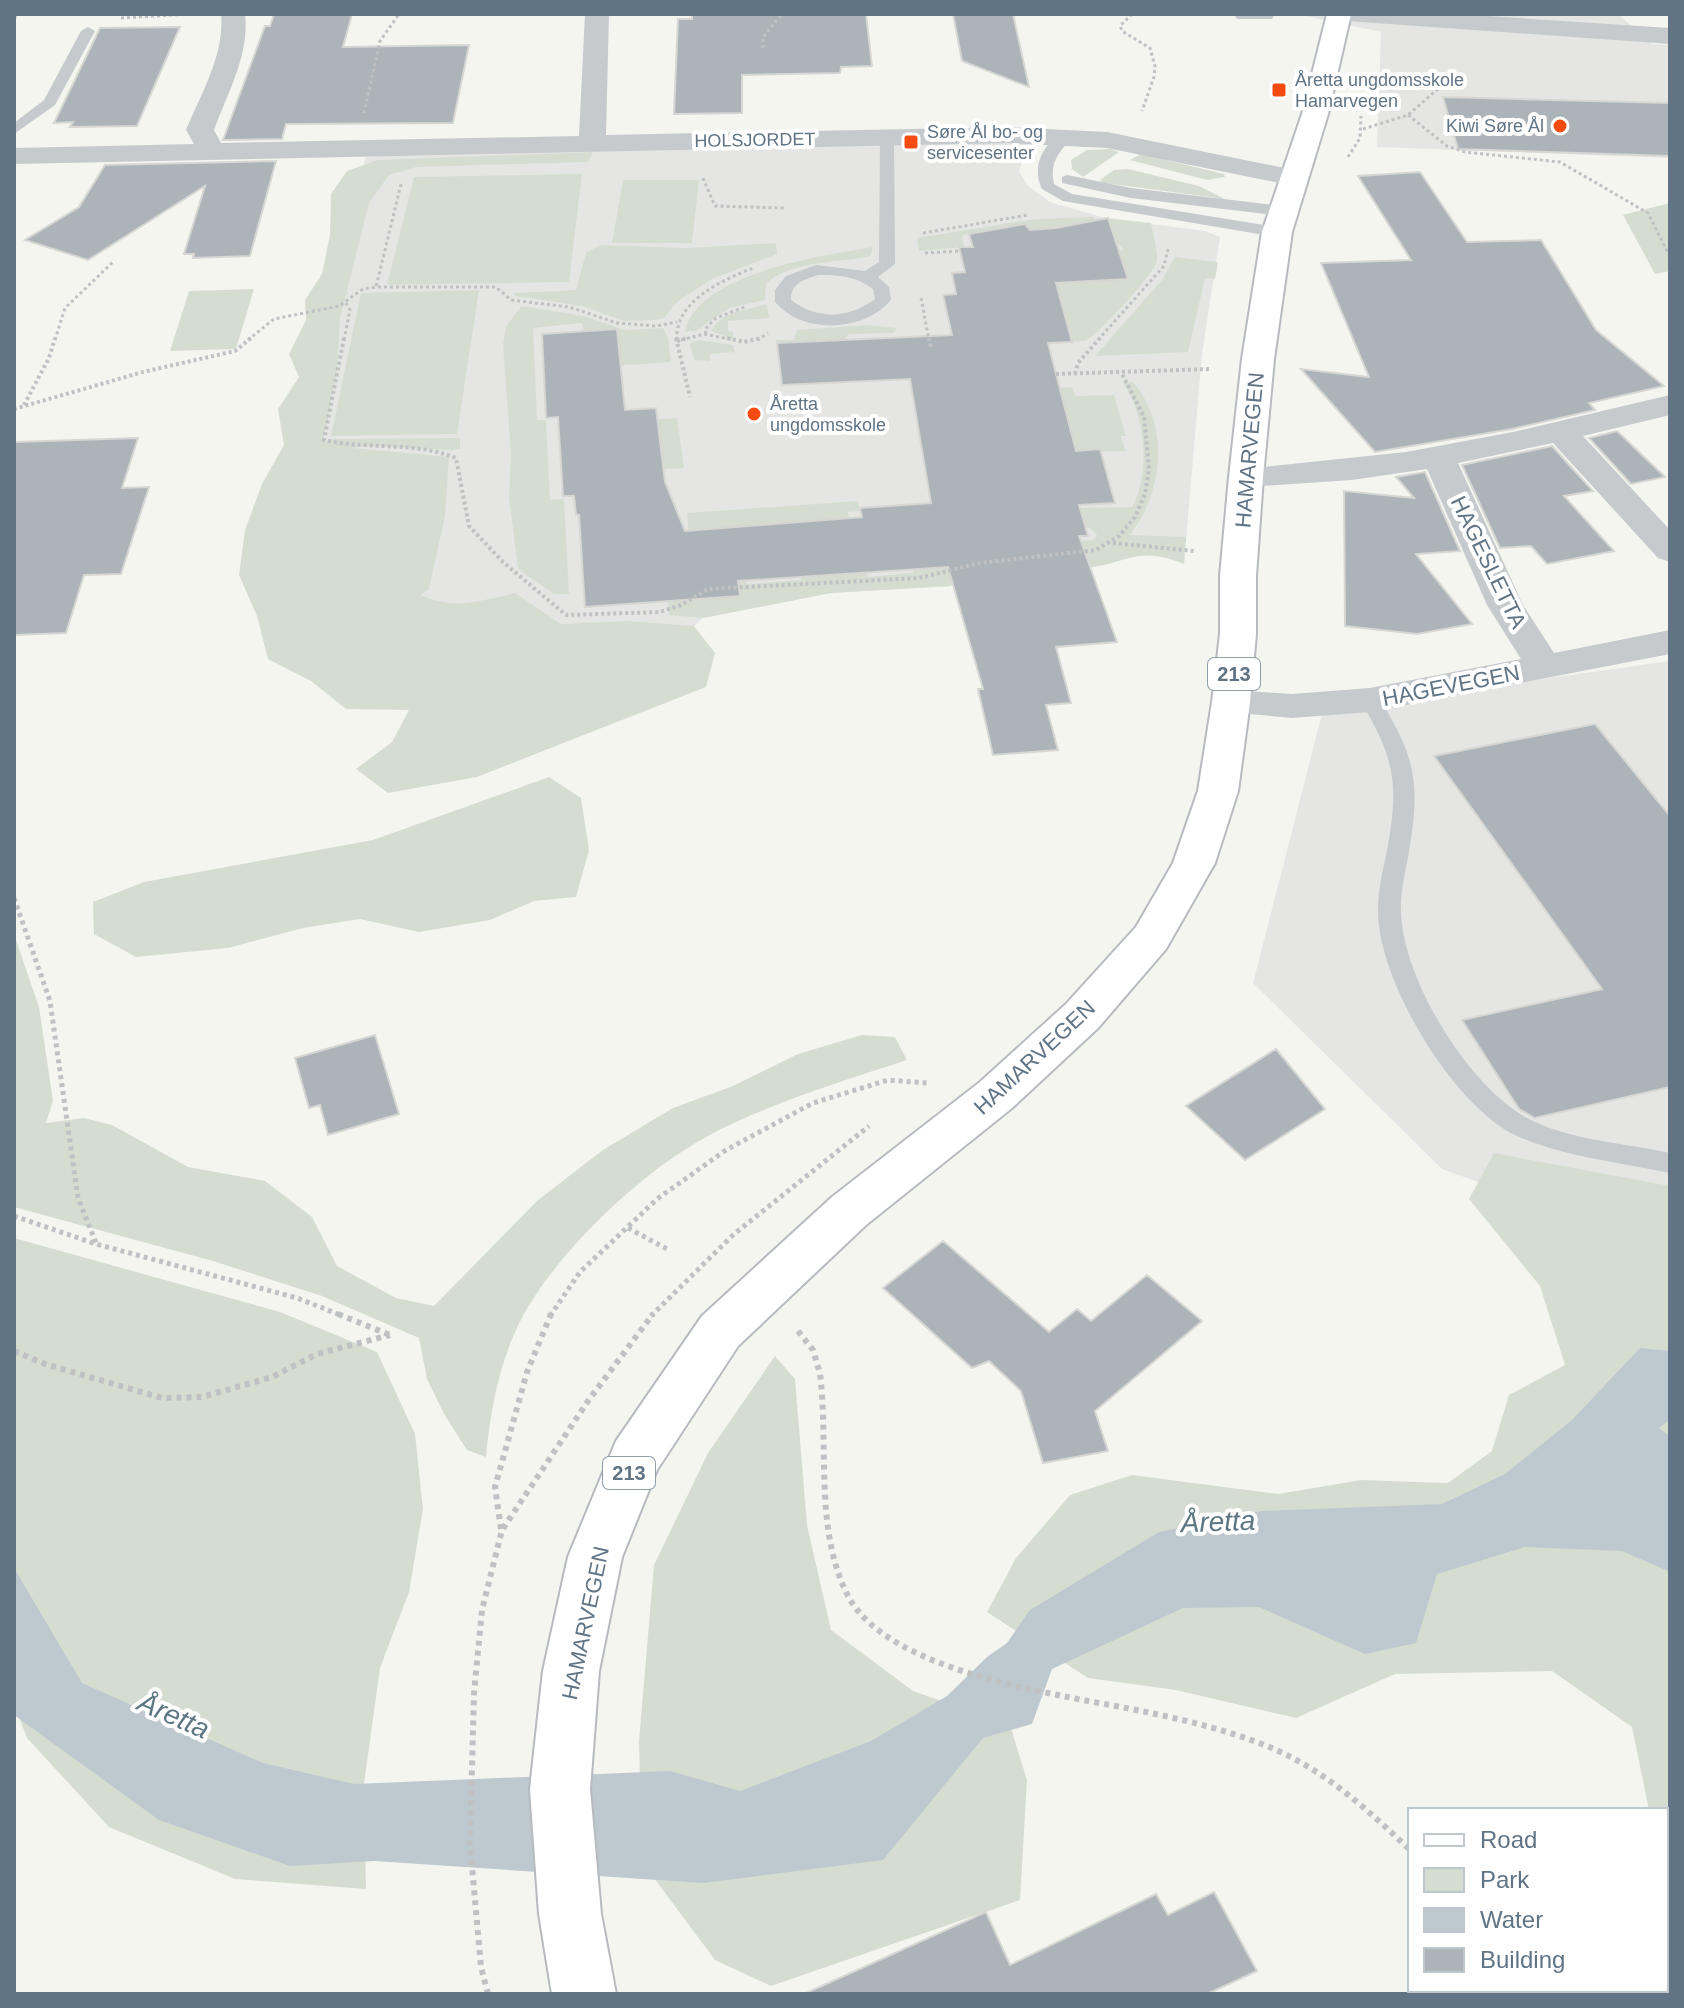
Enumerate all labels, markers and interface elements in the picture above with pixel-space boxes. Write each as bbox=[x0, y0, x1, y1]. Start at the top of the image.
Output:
place label: Åretta ungdomsskole Hamarvegen bbox=[1295, 70, 1464, 111]
marker: Åretta ungdomsskole Hamarvegen bbox=[1270, 81, 1288, 99]
place label: Kiwi Søre Ål bbox=[1446, 116, 1544, 136]
marker: Kiwi Søre Ål bbox=[1551, 117, 1569, 135]
place label: Søre Ål bo- og servicesenter bbox=[927, 122, 1043, 163]
street label: HOLSJORDET bbox=[694, 129, 816, 151]
marker: Søre Ål bo- og servicesenter bbox=[902, 133, 920, 151]
street label: HAMARVEGEN bbox=[1230, 371, 1269, 529]
place label: Åretta ungdomsskole bbox=[770, 394, 886, 435]
marker: Åretta ungdomsskole bbox=[745, 405, 763, 423]
street label: HAGESLETTA bbox=[1446, 492, 1531, 633]
road number: 213 bbox=[1208, 658, 1260, 690]
street label: HAGEVEGEN bbox=[1380, 660, 1522, 711]
street label: HAMARVEGEN bbox=[969, 995, 1100, 1120]
road number: 213 bbox=[603, 1457, 655, 1489]
water label: Åretta bbox=[1178, 1505, 1256, 1538]
street label: HAMARVEGEN bbox=[557, 1544, 614, 1702]
water label: Åretta bbox=[132, 1685, 214, 1745]
legend bbox=[1408, 1808, 1668, 1992]
text: Road bbox=[1480, 1826, 1537, 1853]
text: Park bbox=[1480, 1866, 1530, 1893]
text: Water bbox=[1480, 1906, 1543, 1933]
text: Building bbox=[1480, 1946, 1565, 1973]

